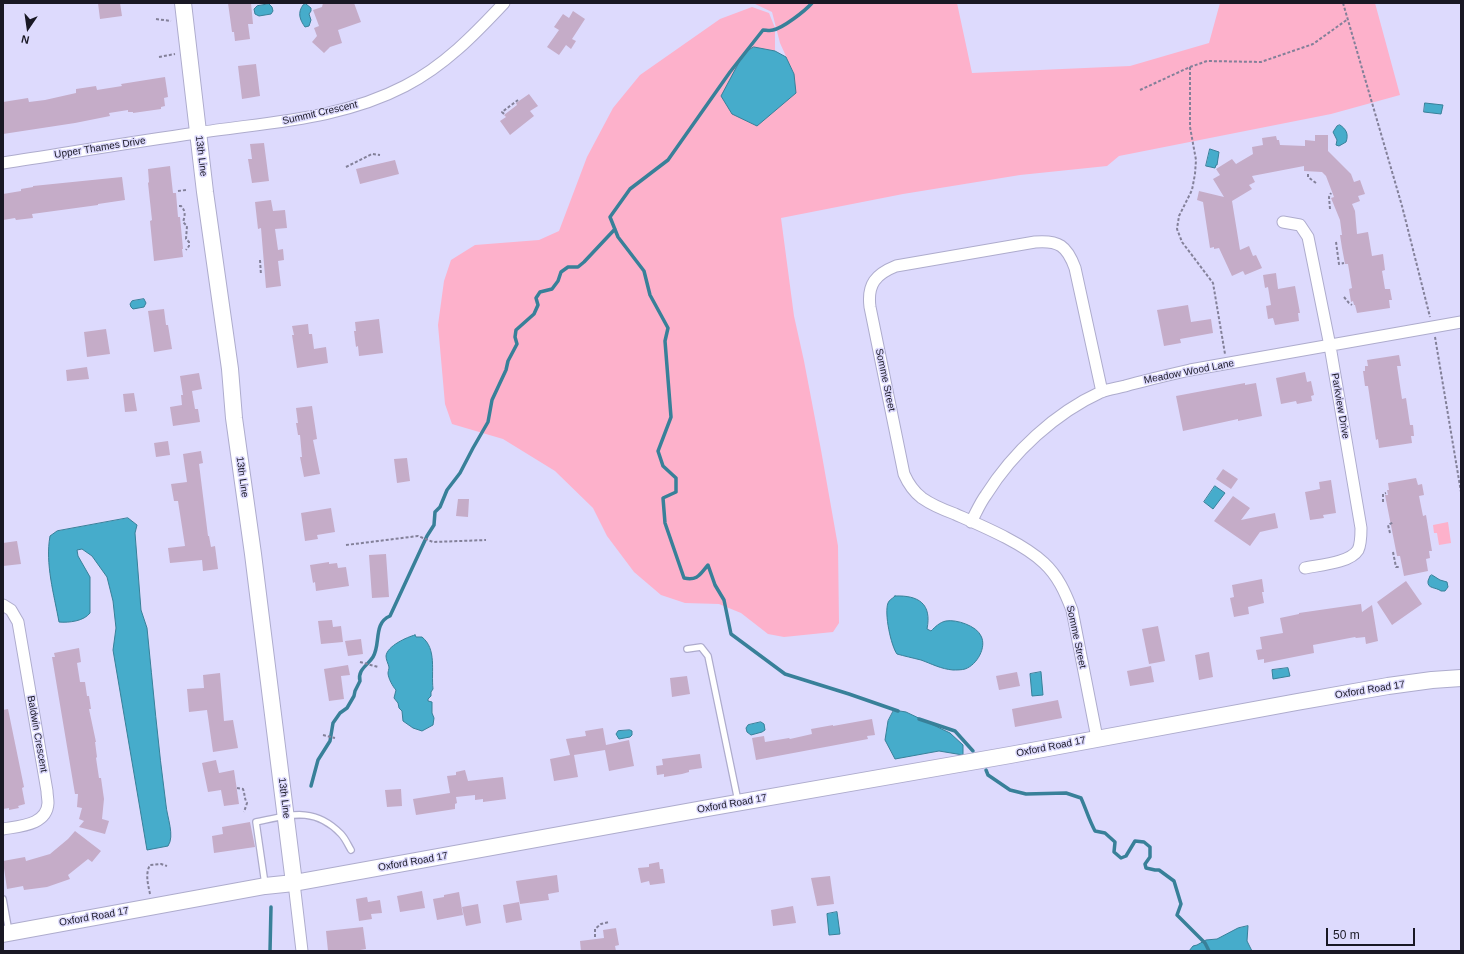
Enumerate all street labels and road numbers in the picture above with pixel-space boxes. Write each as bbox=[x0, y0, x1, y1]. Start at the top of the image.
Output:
street label: Summit Crescent bbox=[281, 99, 359, 127]
street label: Upper Thames Drive bbox=[54, 135, 146, 161]
street label: 13th Line bbox=[193, 135, 209, 177]
street label: Somme Street bbox=[872, 347, 898, 413]
street label: Meadow Wood Lane bbox=[1143, 357, 1235, 387]
street label: Parkview Drive bbox=[1328, 372, 1352, 440]
street label: 13th Line bbox=[233, 456, 251, 498]
street label: Somme Street bbox=[1063, 604, 1089, 670]
street label: Oxford Road 17 bbox=[1334, 679, 1406, 701]
street label: Baldwin Crescent bbox=[24, 695, 50, 773]
street label: Oxford Road 17 bbox=[1015, 734, 1087, 760]
street label: 13th Line bbox=[276, 777, 292, 819]
street label: Oxford Road 17 bbox=[696, 792, 768, 816]
street label: Oxford Road 17 bbox=[377, 850, 449, 874]
street label: Oxford Road 17 bbox=[58, 905, 130, 929]

